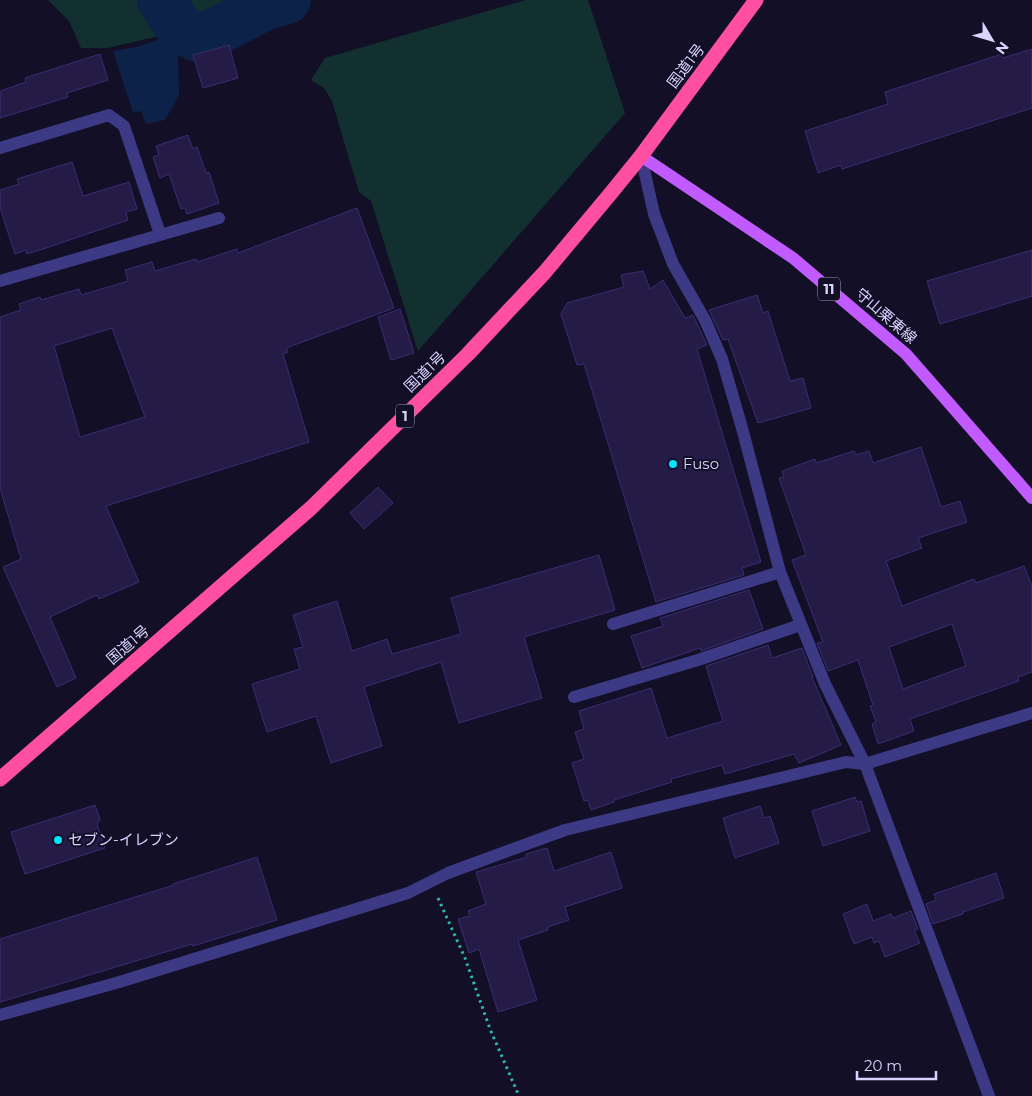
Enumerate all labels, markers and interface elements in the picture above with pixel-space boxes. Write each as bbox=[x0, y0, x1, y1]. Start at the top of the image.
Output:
north arrow bbox=[967, 15, 1017, 65]
text: N bbox=[992, 38, 1013, 58]
street label: 国道1号 bbox=[663, 40, 708, 92]
road number: 11 bbox=[818, 278, 840, 300]
street label: 守山栗東線 bbox=[852, 284, 921, 347]
street label: 国道1号 bbox=[400, 347, 449, 396]
road number: 1 bbox=[396, 404, 414, 428]
place label: Fuso bbox=[683, 454, 719, 473]
marker: Fuso bbox=[667, 458, 679, 470]
street label: 国道1号 bbox=[102, 621, 153, 668]
place label: セブン-イレブン bbox=[68, 830, 179, 849]
marker: セブン-イレブン bbox=[52, 834, 64, 846]
scale bar bbox=[857, 1048, 936, 1080]
text: 20 m bbox=[864, 1056, 902, 1075]

